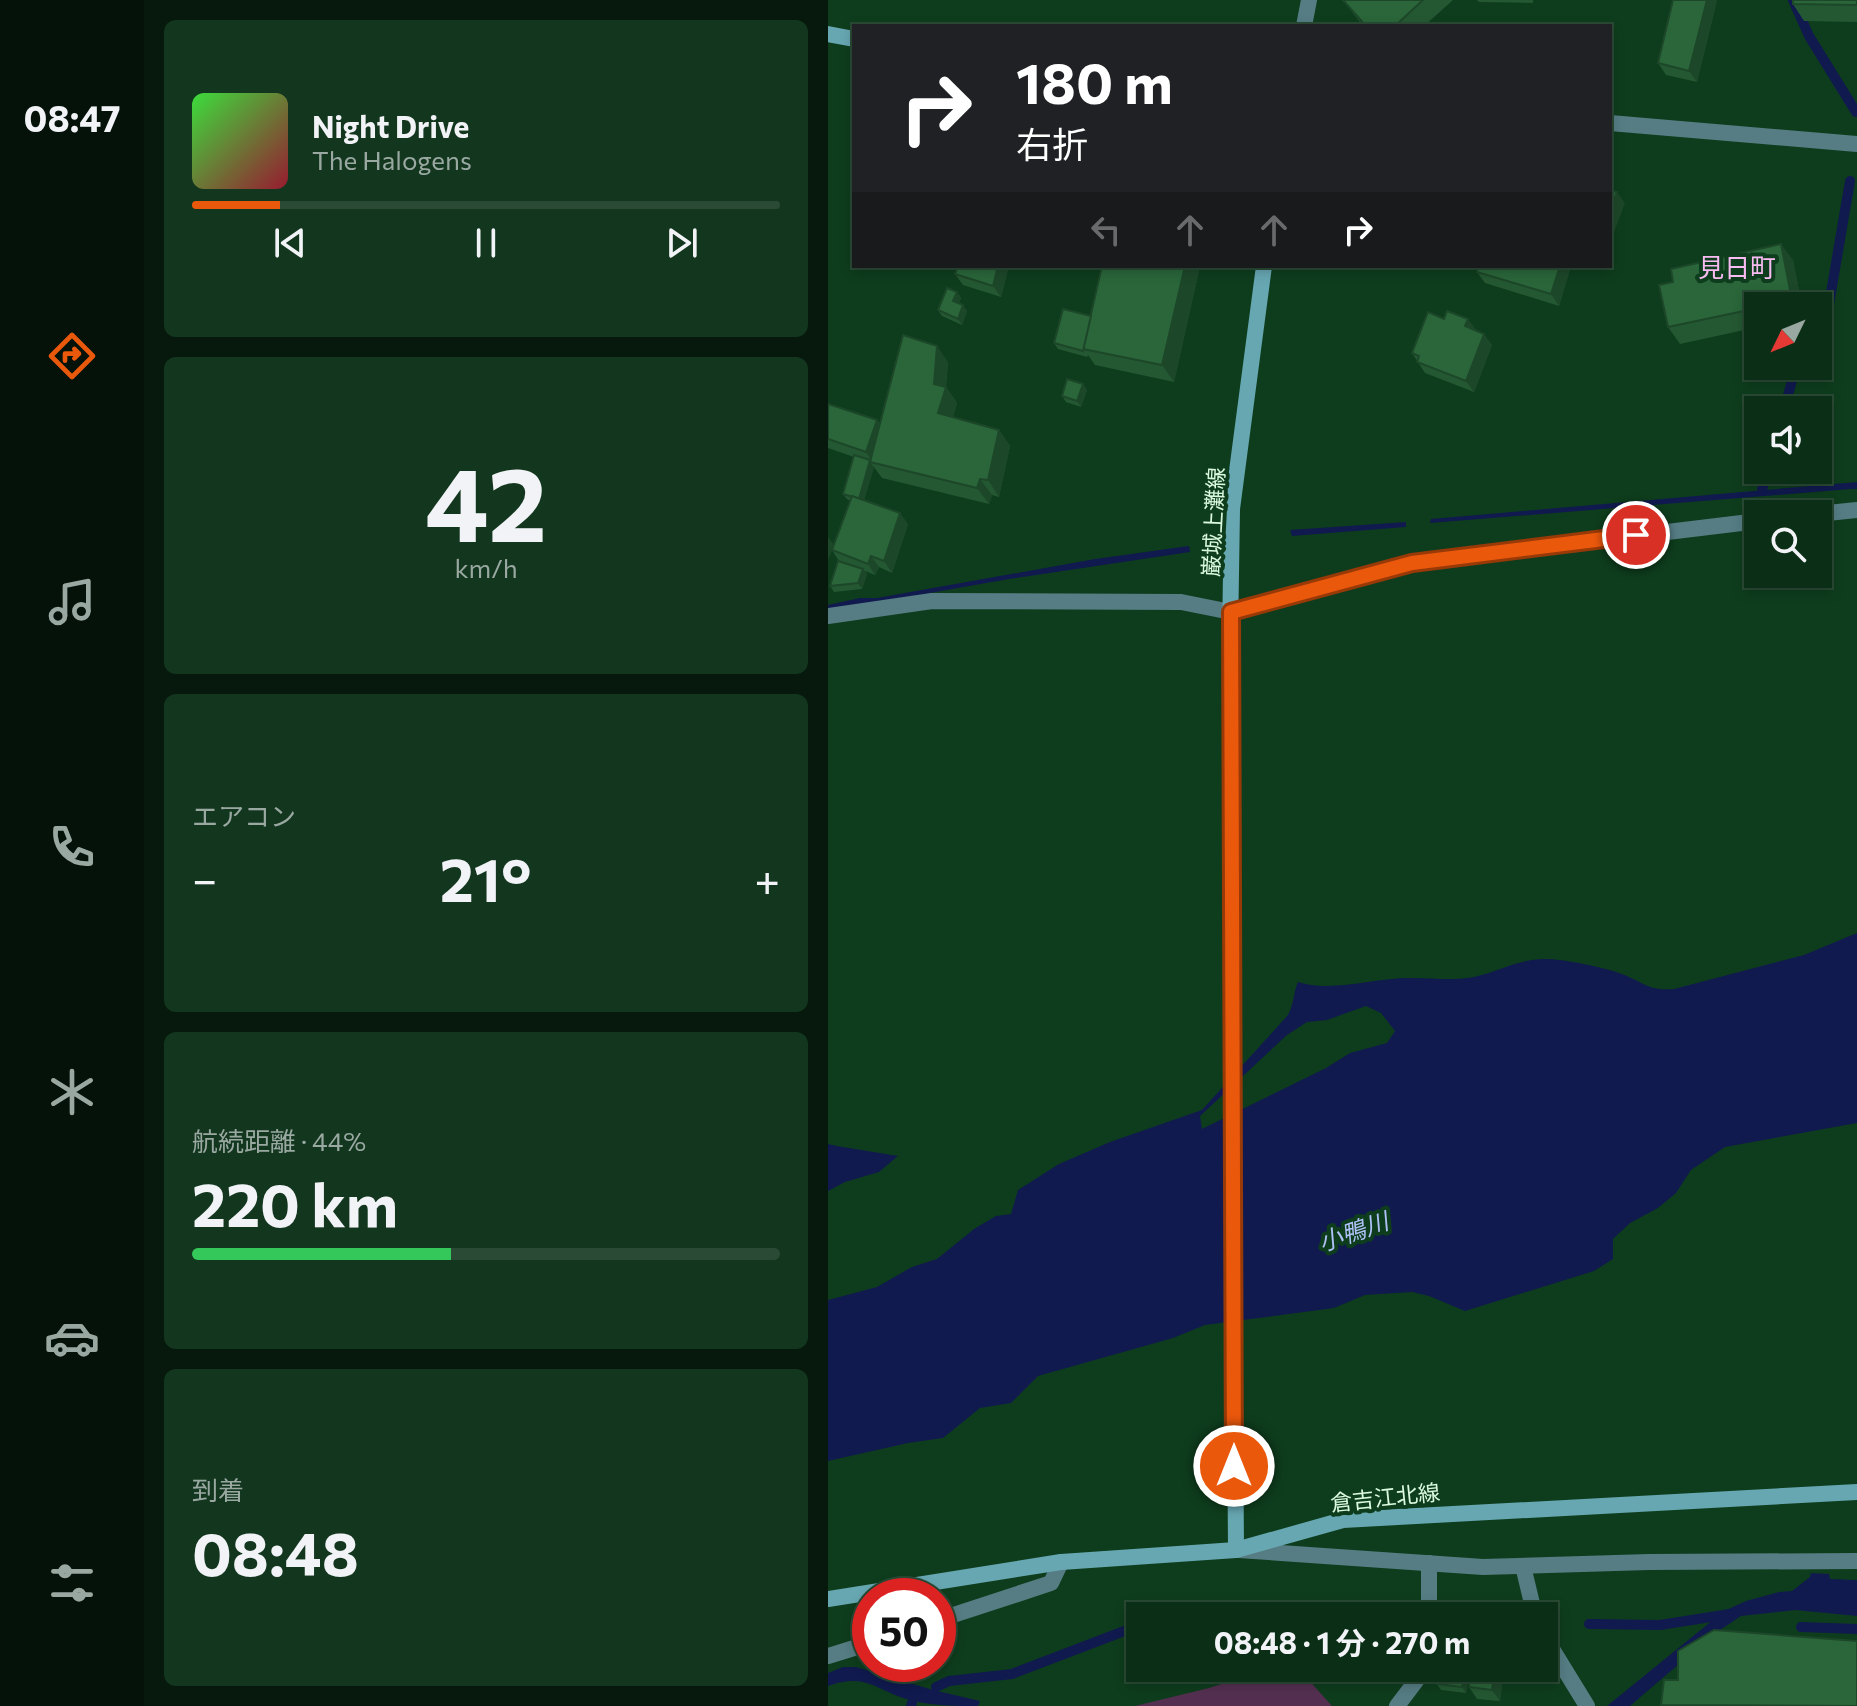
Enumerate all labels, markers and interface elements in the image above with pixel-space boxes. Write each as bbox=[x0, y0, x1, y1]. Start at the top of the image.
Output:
text: 180 m bbox=[1016, 47, 1173, 116]
icon: right bbox=[884, 56, 988, 160]
text: 08:47 bbox=[24, 95, 120, 139]
text: Night Drive bbox=[312, 107, 469, 144]
text: 右折 bbox=[1016, 121, 1088, 165]
text: The Halogens bbox=[312, 144, 472, 175]
icon: left bbox=[1084, 208, 1128, 252]
icon: ahead bbox=[1168, 208, 1212, 252]
icon: ahead bbox=[1252, 208, 1296, 252]
icon: right bbox=[1336, 208, 1380, 252]
icon: previous bbox=[268, 221, 312, 265]
icon: pause bbox=[464, 221, 508, 265]
icon: next bbox=[660, 221, 704, 265]
district label: 見日町 bbox=[1698, 251, 1776, 282]
north arrow bbox=[1744, 292, 1832, 380]
map controls bbox=[1744, 292, 1832, 588]
icon: directions bbox=[44, 328, 100, 384]
button: sound bbox=[1744, 396, 1832, 484]
text: 42 bbox=[425, 436, 547, 563]
street label: 巌城上灘線 bbox=[1197, 466, 1229, 578]
button: search bbox=[1744, 500, 1832, 588]
pin bbox=[1602, 501, 1670, 569]
icon: arrive bbox=[1614, 513, 1658, 557]
text: km/h bbox=[454, 552, 518, 583]
icon: music bbox=[44, 574, 100, 630]
text: エアコン bbox=[192, 800, 296, 831]
icon: phone bbox=[44, 819, 100, 875]
text: 21° bbox=[440, 841, 532, 914]
text: − bbox=[192, 851, 217, 905]
text: + bbox=[754, 851, 780, 905]
icon: climate bbox=[44, 1064, 100, 1120]
text: 航続距離 · 44% bbox=[192, 1125, 366, 1156]
text: 220 km bbox=[192, 1166, 398, 1239]
water label: 小鴨川 bbox=[1314, 1205, 1395, 1256]
icon: car bbox=[44, 1310, 100, 1366]
position arrow bbox=[1192, 1424, 1276, 1508]
text: 到着 bbox=[192, 1474, 244, 1505]
street label: 倉吉江北線 bbox=[1329, 1478, 1441, 1516]
text: 08:48 bbox=[192, 1515, 359, 1588]
icon: filters bbox=[44, 1555, 100, 1611]
speed limit sign: 50 bbox=[852, 1578, 956, 1682]
text: 08:48 · 1 分 · 270 m bbox=[1214, 1623, 1470, 1660]

